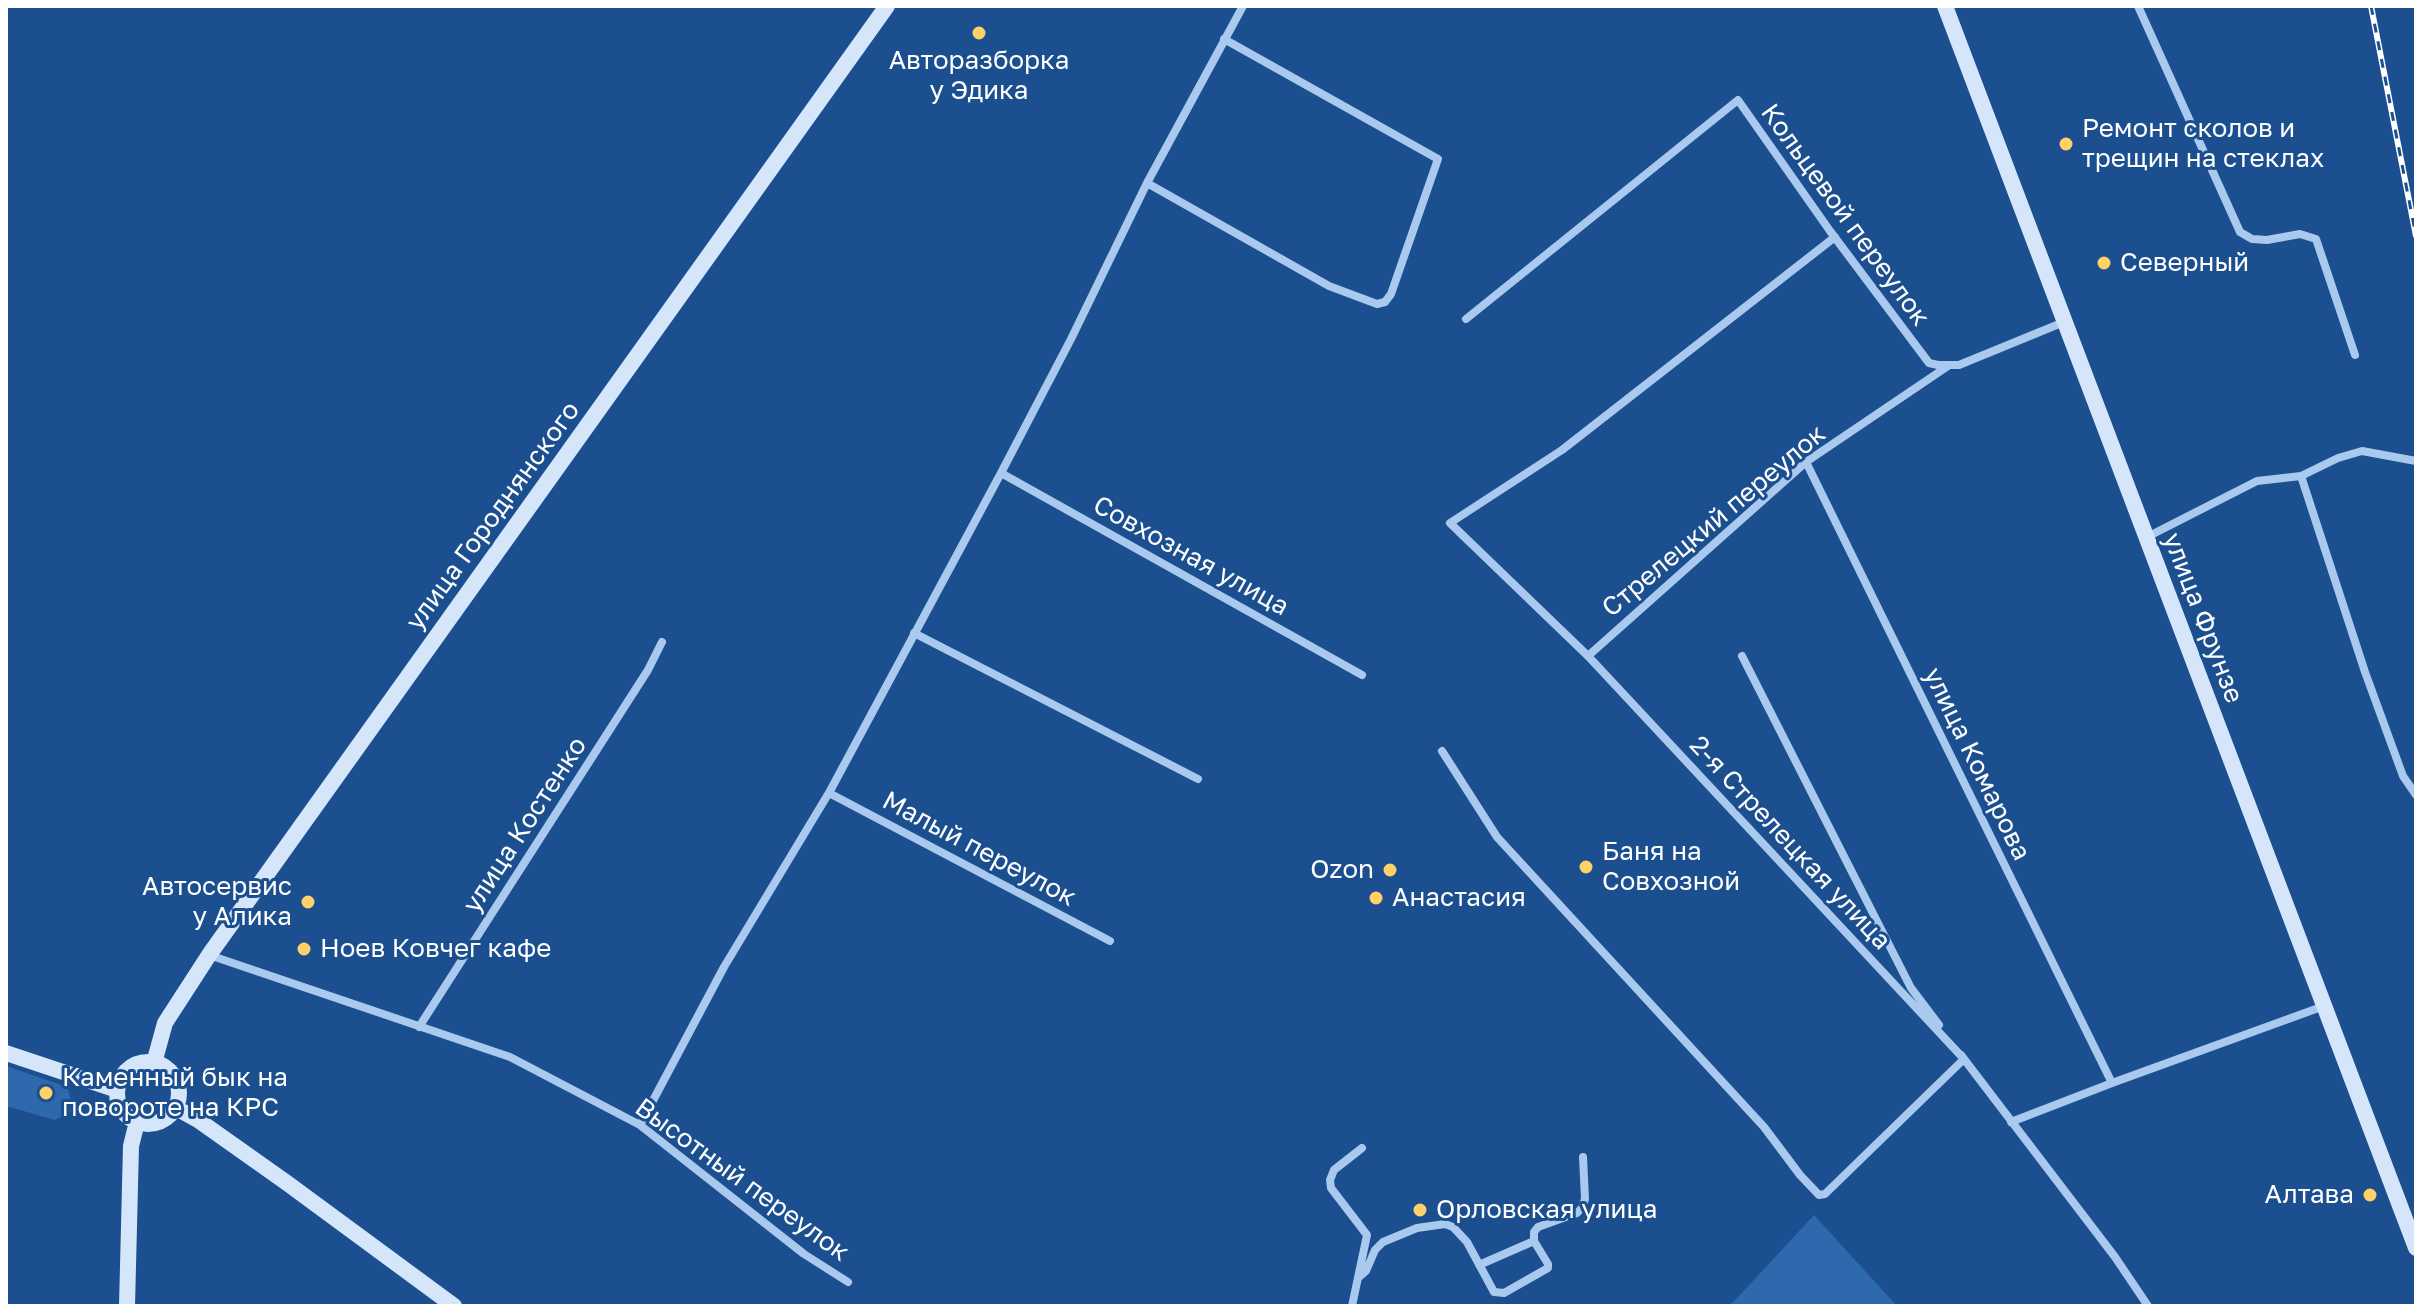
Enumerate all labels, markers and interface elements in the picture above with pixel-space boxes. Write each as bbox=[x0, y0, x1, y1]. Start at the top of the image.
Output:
marker: Авторазборка у Эдика bbox=[970, 24, 988, 42]
place label: Авторазборка у Эдика bbox=[889, 45, 1069, 106]
street label: Кольцевой переулок bbox=[1754, 98, 1936, 332]
place label: Ремонт сколов и трещин на стеклах bbox=[2082, 113, 2324, 174]
marker: Ремонт сколов и трещин на стеклах bbox=[2057, 135, 2075, 153]
place label: Северный bbox=[2120, 247, 2249, 279]
marker: Северный bbox=[2095, 254, 2113, 272]
street label: улица Городнянского bbox=[400, 396, 586, 636]
street label: Стрелецкий переулок bbox=[1596, 418, 1832, 624]
street label: Совхозная улица bbox=[1088, 489, 1294, 623]
street label: улица Фрунзе bbox=[2156, 529, 2250, 707]
street label: улица Комарова bbox=[1917, 663, 2037, 865]
street label: 2-я Стрелецкая улица bbox=[1683, 730, 1897, 956]
street label: улица Костенко bbox=[456, 731, 594, 919]
street label: Малый переулок bbox=[877, 785, 1081, 913]
place label: Баня на Совхозной bbox=[1602, 836, 1740, 898]
place label: Ozon bbox=[1310, 854, 1374, 886]
marker: Баня на Совхозной bbox=[1577, 858, 1595, 876]
marker: Ozon bbox=[1381, 861, 1399, 879]
place label: Автосервис у Алика bbox=[142, 871, 292, 932]
place label: Анастасия bbox=[1392, 882, 1526, 914]
marker: Анастасия bbox=[1367, 889, 1385, 907]
marker: Автосервис у Алика bbox=[299, 893, 317, 911]
place label: Ноев Ковчег кафе bbox=[320, 933, 551, 965]
marker: Ноев Ковчег кафе bbox=[295, 940, 313, 958]
place label: Каменный бык на повороте на КРС bbox=[62, 1062, 288, 1124]
marker: Каменный бык на повороте на КРС bbox=[37, 1084, 55, 1102]
street label: Высотный переулок bbox=[629, 1092, 855, 1268]
place label: Алтава bbox=[2265, 1179, 2354, 1211]
marker: Алтава bbox=[2361, 1186, 2379, 1204]
place label: Орловская улица bbox=[1436, 1194, 1658, 1226]
marker: Орловская улица bbox=[1411, 1201, 1429, 1219]

